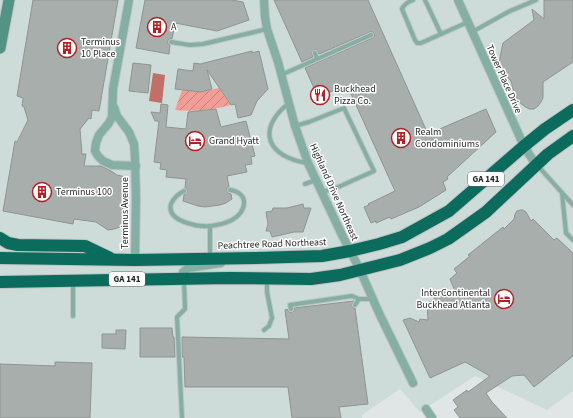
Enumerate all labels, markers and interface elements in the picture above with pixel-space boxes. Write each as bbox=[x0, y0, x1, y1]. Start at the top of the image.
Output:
building icon: A bbox=[146, 16, 168, 38]
place label: A bbox=[171, 20, 177, 34]
place label: Terminus 10 Place bbox=[81, 35, 120, 61]
building icon: Terminus 10 Place bbox=[56, 37, 78, 59]
street label: Tower Place Drive bbox=[483, 42, 525, 116]
place label: Buckhead Pizza Co. bbox=[334, 82, 376, 108]
restaurant icon: Buckhead Pizza Co. bbox=[309, 84, 331, 106]
place label: Realm Condominiums bbox=[415, 125, 479, 151]
building icon: Realm Condominiums bbox=[390, 127, 412, 149]
hotel icon: Grand Hyatt bbox=[184, 130, 206, 152]
place label: Grand Hyatt bbox=[209, 134, 260, 148]
street label: Highland Drive Northeast bbox=[306, 141, 362, 243]
road number: GA 141 bbox=[468, 172, 504, 186]
street label: Terminus Avenue bbox=[118, 177, 132, 249]
building icon: Terminus 100 bbox=[31, 181, 53, 203]
place label: Terminus 100 bbox=[56, 185, 112, 199]
street label: Peachtree Road Northeast bbox=[217, 235, 327, 253]
road number: GA 141 bbox=[109, 272, 145, 286]
place label: InterContinental Buckhead Atlanta bbox=[416, 286, 490, 312]
hotel icon: InterContinental Buckhead Atlanta bbox=[493, 288, 515, 310]

